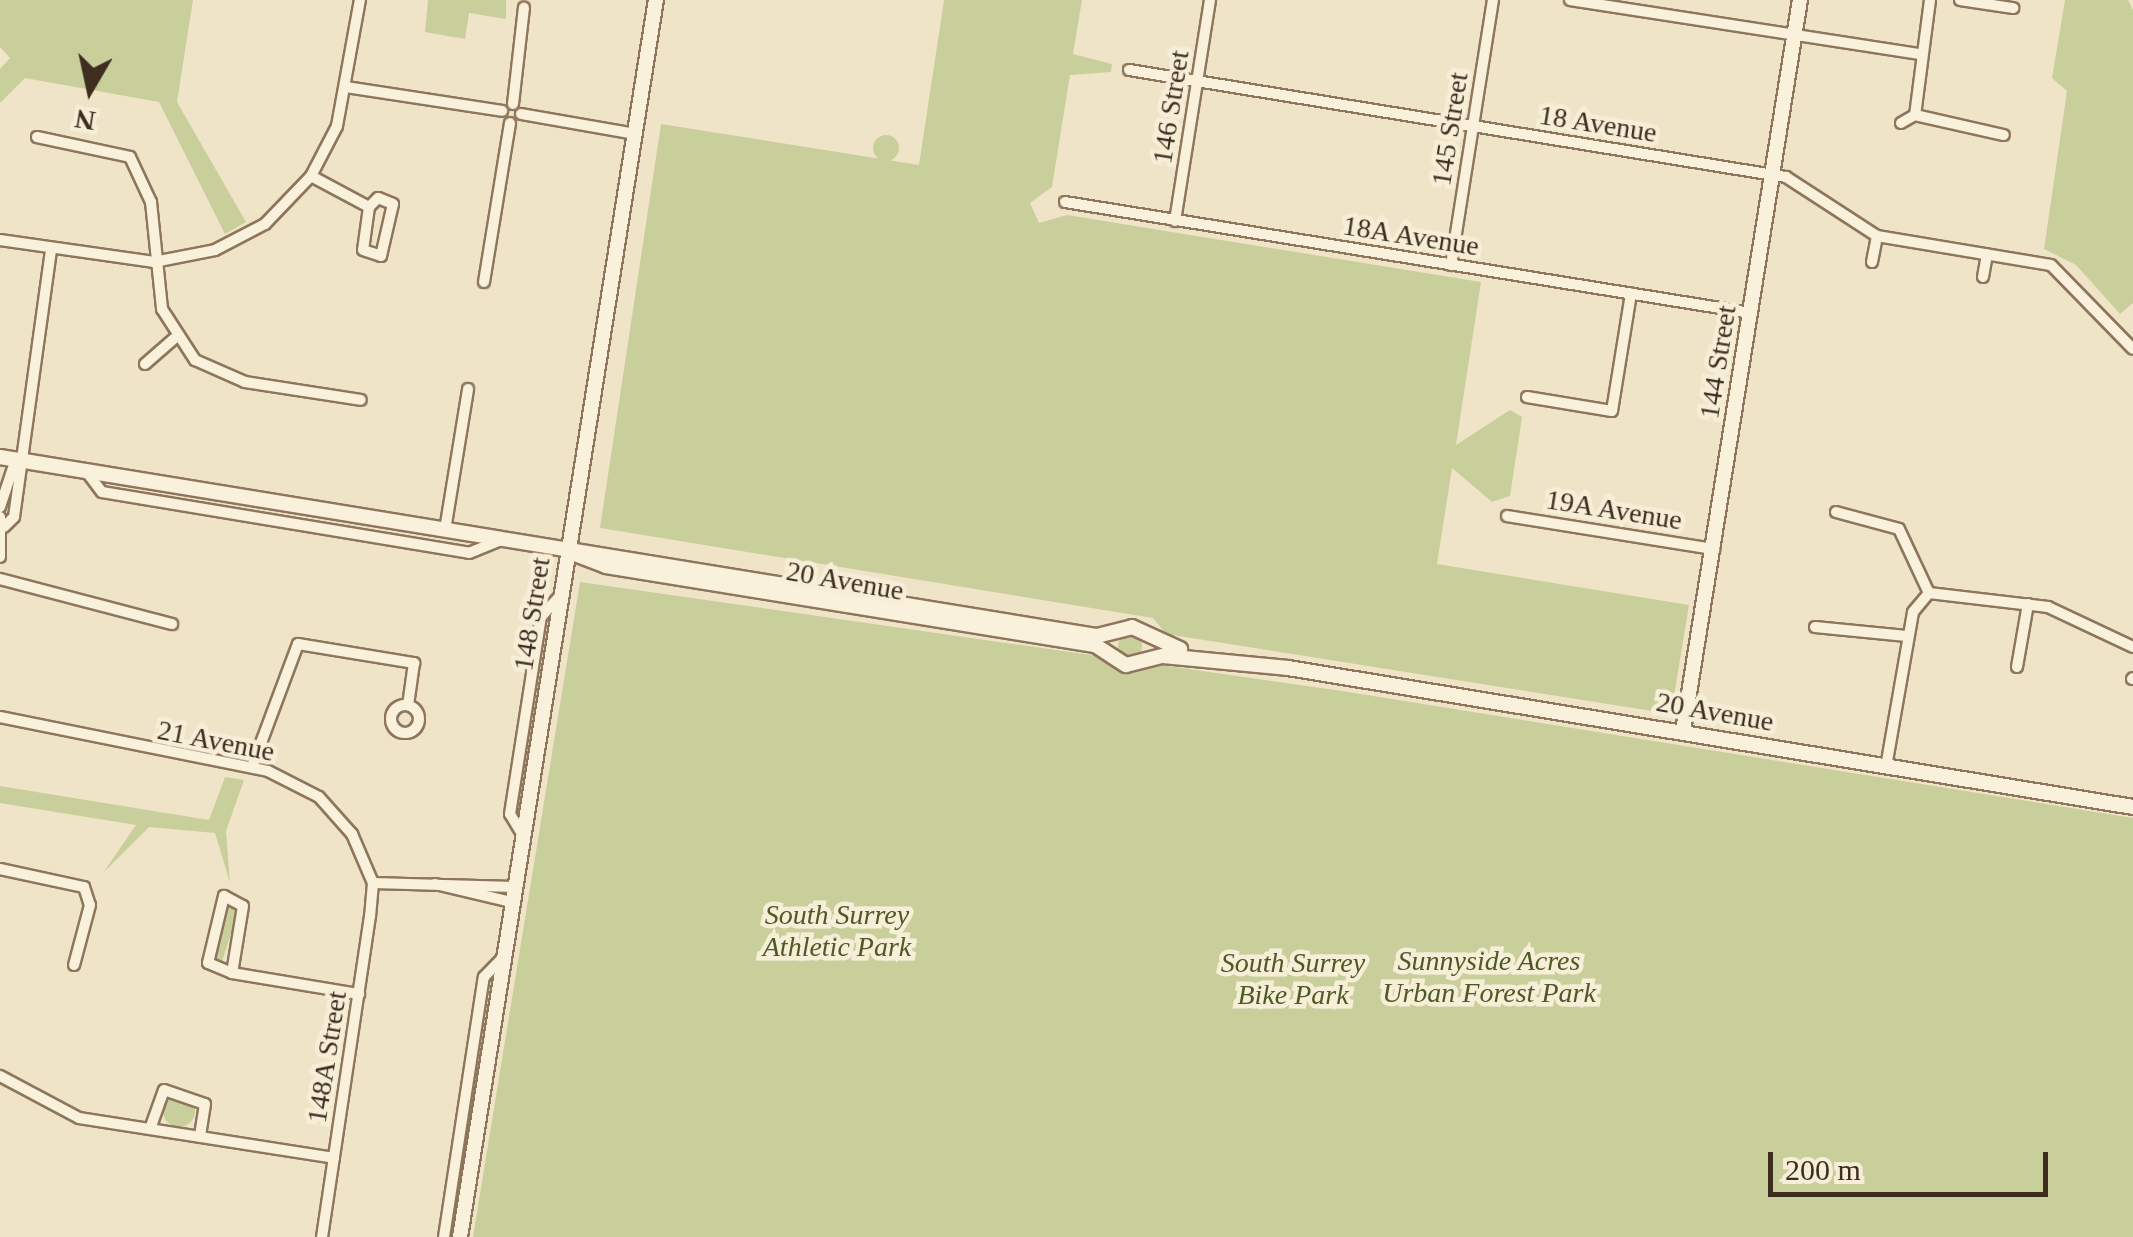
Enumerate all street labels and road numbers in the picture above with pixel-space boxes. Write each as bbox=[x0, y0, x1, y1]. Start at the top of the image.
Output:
street label: 146 Street bbox=[1145, 48, 1197, 166]
street label: 145 Street bbox=[1424, 70, 1476, 188]
street label: 18 Avenue bbox=[1536, 98, 1660, 150]
street label: 18A Avenue bbox=[1339, 208, 1483, 264]
street label: 144 Street bbox=[1692, 303, 1744, 421]
street label: 19A Avenue bbox=[1542, 482, 1686, 538]
street label: 20 Avenue bbox=[783, 554, 907, 608]
street label: 148 Street bbox=[506, 555, 558, 673]
street label: 20 Avenue bbox=[1653, 685, 1777, 739]
street label: 21 Avenue bbox=[154, 713, 278, 769]
street label: 148A Street bbox=[300, 988, 354, 1126]

